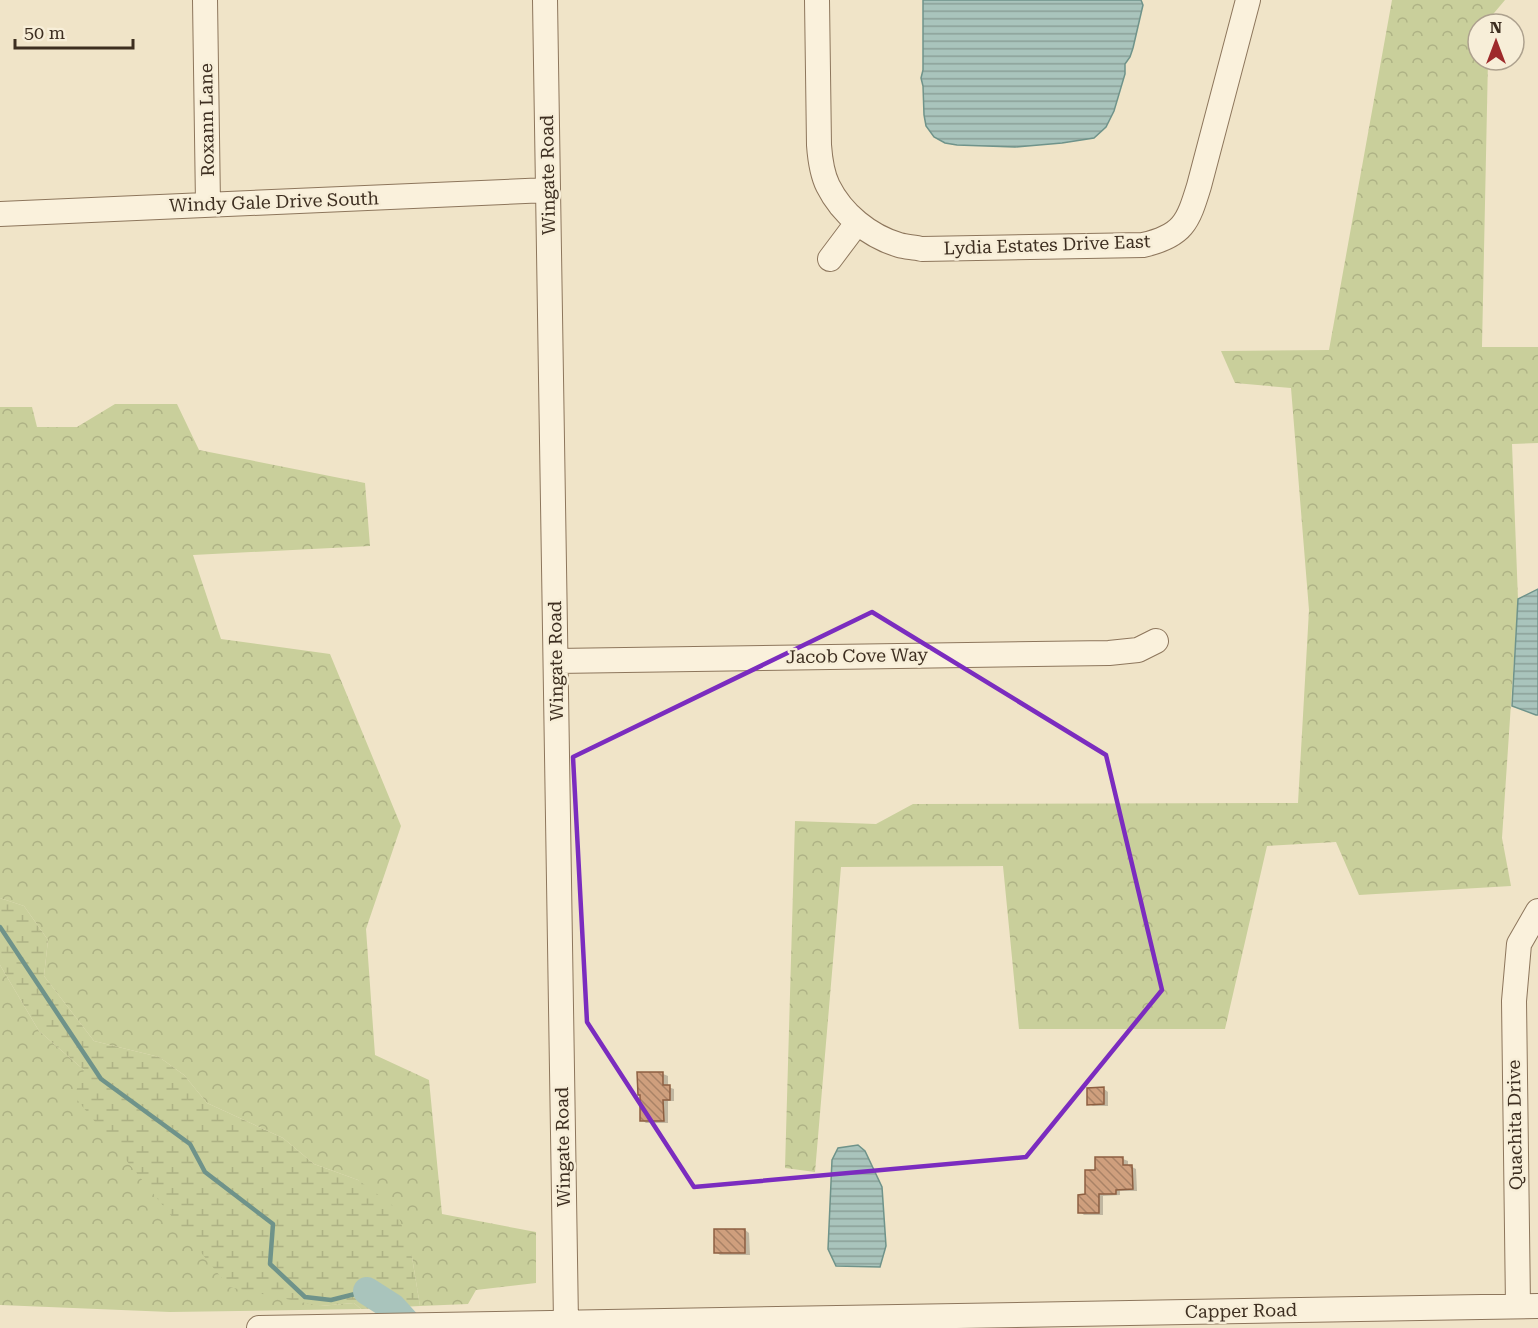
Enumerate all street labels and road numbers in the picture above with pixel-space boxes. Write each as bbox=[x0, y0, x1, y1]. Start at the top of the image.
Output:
street label: Roxann Lane bbox=[195, 63, 218, 177]
street label: Wingate Road bbox=[536, 114, 559, 235]
street label: Windy Gale Drive South bbox=[169, 187, 380, 216]
street label: Lydia Estates Drive East bbox=[943, 230, 1151, 259]
street label: Wingate Road bbox=[544, 600, 567, 721]
street label: Jacob Cove Way bbox=[786, 644, 929, 667]
street label: Quachita Drive bbox=[1503, 1059, 1526, 1190]
street label: Wingate Road bbox=[551, 1086, 574, 1207]
street label: Capper Road bbox=[1185, 1299, 1298, 1322]

